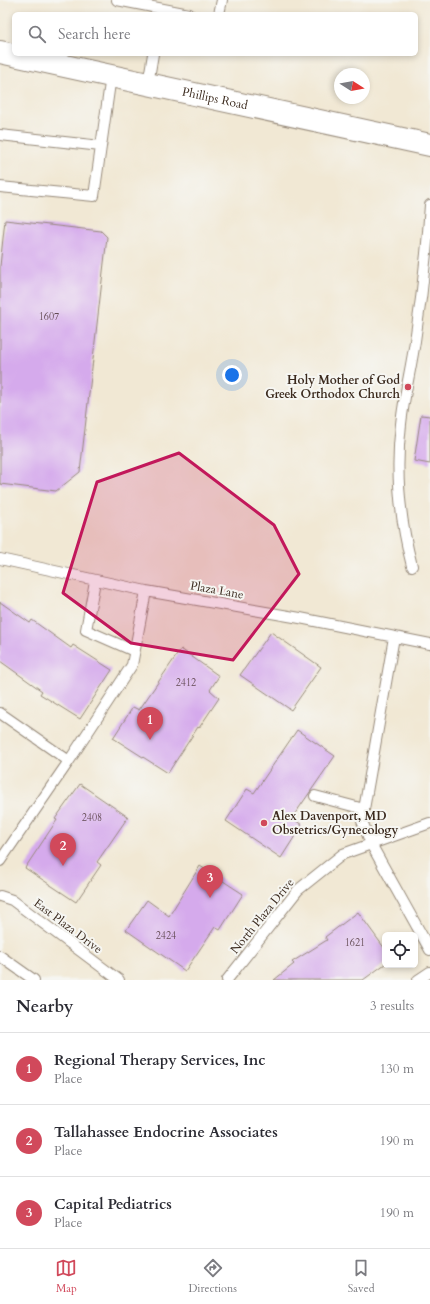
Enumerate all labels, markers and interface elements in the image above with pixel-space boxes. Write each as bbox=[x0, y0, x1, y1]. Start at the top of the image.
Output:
search box bbox=[12, 12, 418, 56]
icon: search bbox=[26, 23, 48, 45]
text: Search here bbox=[58, 24, 131, 44]
north arrow bbox=[334, 68, 370, 104]
street label: Phillips Road bbox=[181, 84, 250, 113]
house number: 1607 bbox=[39, 310, 59, 324]
your location bbox=[222, 365, 242, 385]
place label: Holy Mother of God Greek Orthodox Church bbox=[265, 372, 401, 402]
marker: Holy Mother of God Greek Orthodox Church bbox=[403, 382, 413, 392]
street label: Plaza Lane bbox=[189, 577, 245, 603]
house number: 2412 bbox=[176, 676, 196, 690]
pin: 1 bbox=[137, 707, 163, 740]
place label: Alex Davenport, MD Obstetrics/Gynecology bbox=[272, 808, 399, 838]
house number: 2408 bbox=[82, 811, 102, 825]
marker: Alex Davenport, MD Obstetrics/Gynecology bbox=[259, 818, 269, 828]
pin: 2 bbox=[50, 833, 76, 866]
pin: 3 bbox=[197, 865, 223, 898]
street label: North Plaza Drive bbox=[227, 875, 297, 957]
street label: East Plaza Drive bbox=[31, 895, 105, 957]
house number: 2424 bbox=[156, 929, 176, 943]
map controls bbox=[382, 932, 418, 968]
button: locate bbox=[382, 932, 418, 968]
house number: 1621 bbox=[345, 936, 365, 950]
text: Nearby bbox=[16, 995, 73, 1018]
text: 3 results bbox=[370, 997, 414, 1015]
text: Regional Therapy Services, Inc bbox=[54, 1050, 266, 1070]
text: 1 bbox=[26, 1060, 32, 1078]
text: 130 m bbox=[380, 1060, 414, 1078]
text: Place bbox=[54, 1070, 82, 1088]
text: Tallahassee Endocrine Associates bbox=[54, 1122, 278, 1142]
text: 2 bbox=[26, 1132, 32, 1150]
text: 190 m bbox=[380, 1132, 414, 1150]
text: Place bbox=[54, 1142, 82, 1160]
text: Capital Pediatrics bbox=[54, 1194, 172, 1214]
text: 3 bbox=[26, 1204, 32, 1222]
text: 190 m bbox=[380, 1204, 414, 1222]
text: Place bbox=[54, 1214, 82, 1232]
tab: Map bbox=[55, 1257, 77, 1296]
tab: Directions bbox=[188, 1257, 237, 1296]
tab: Saved bbox=[348, 1257, 375, 1296]

